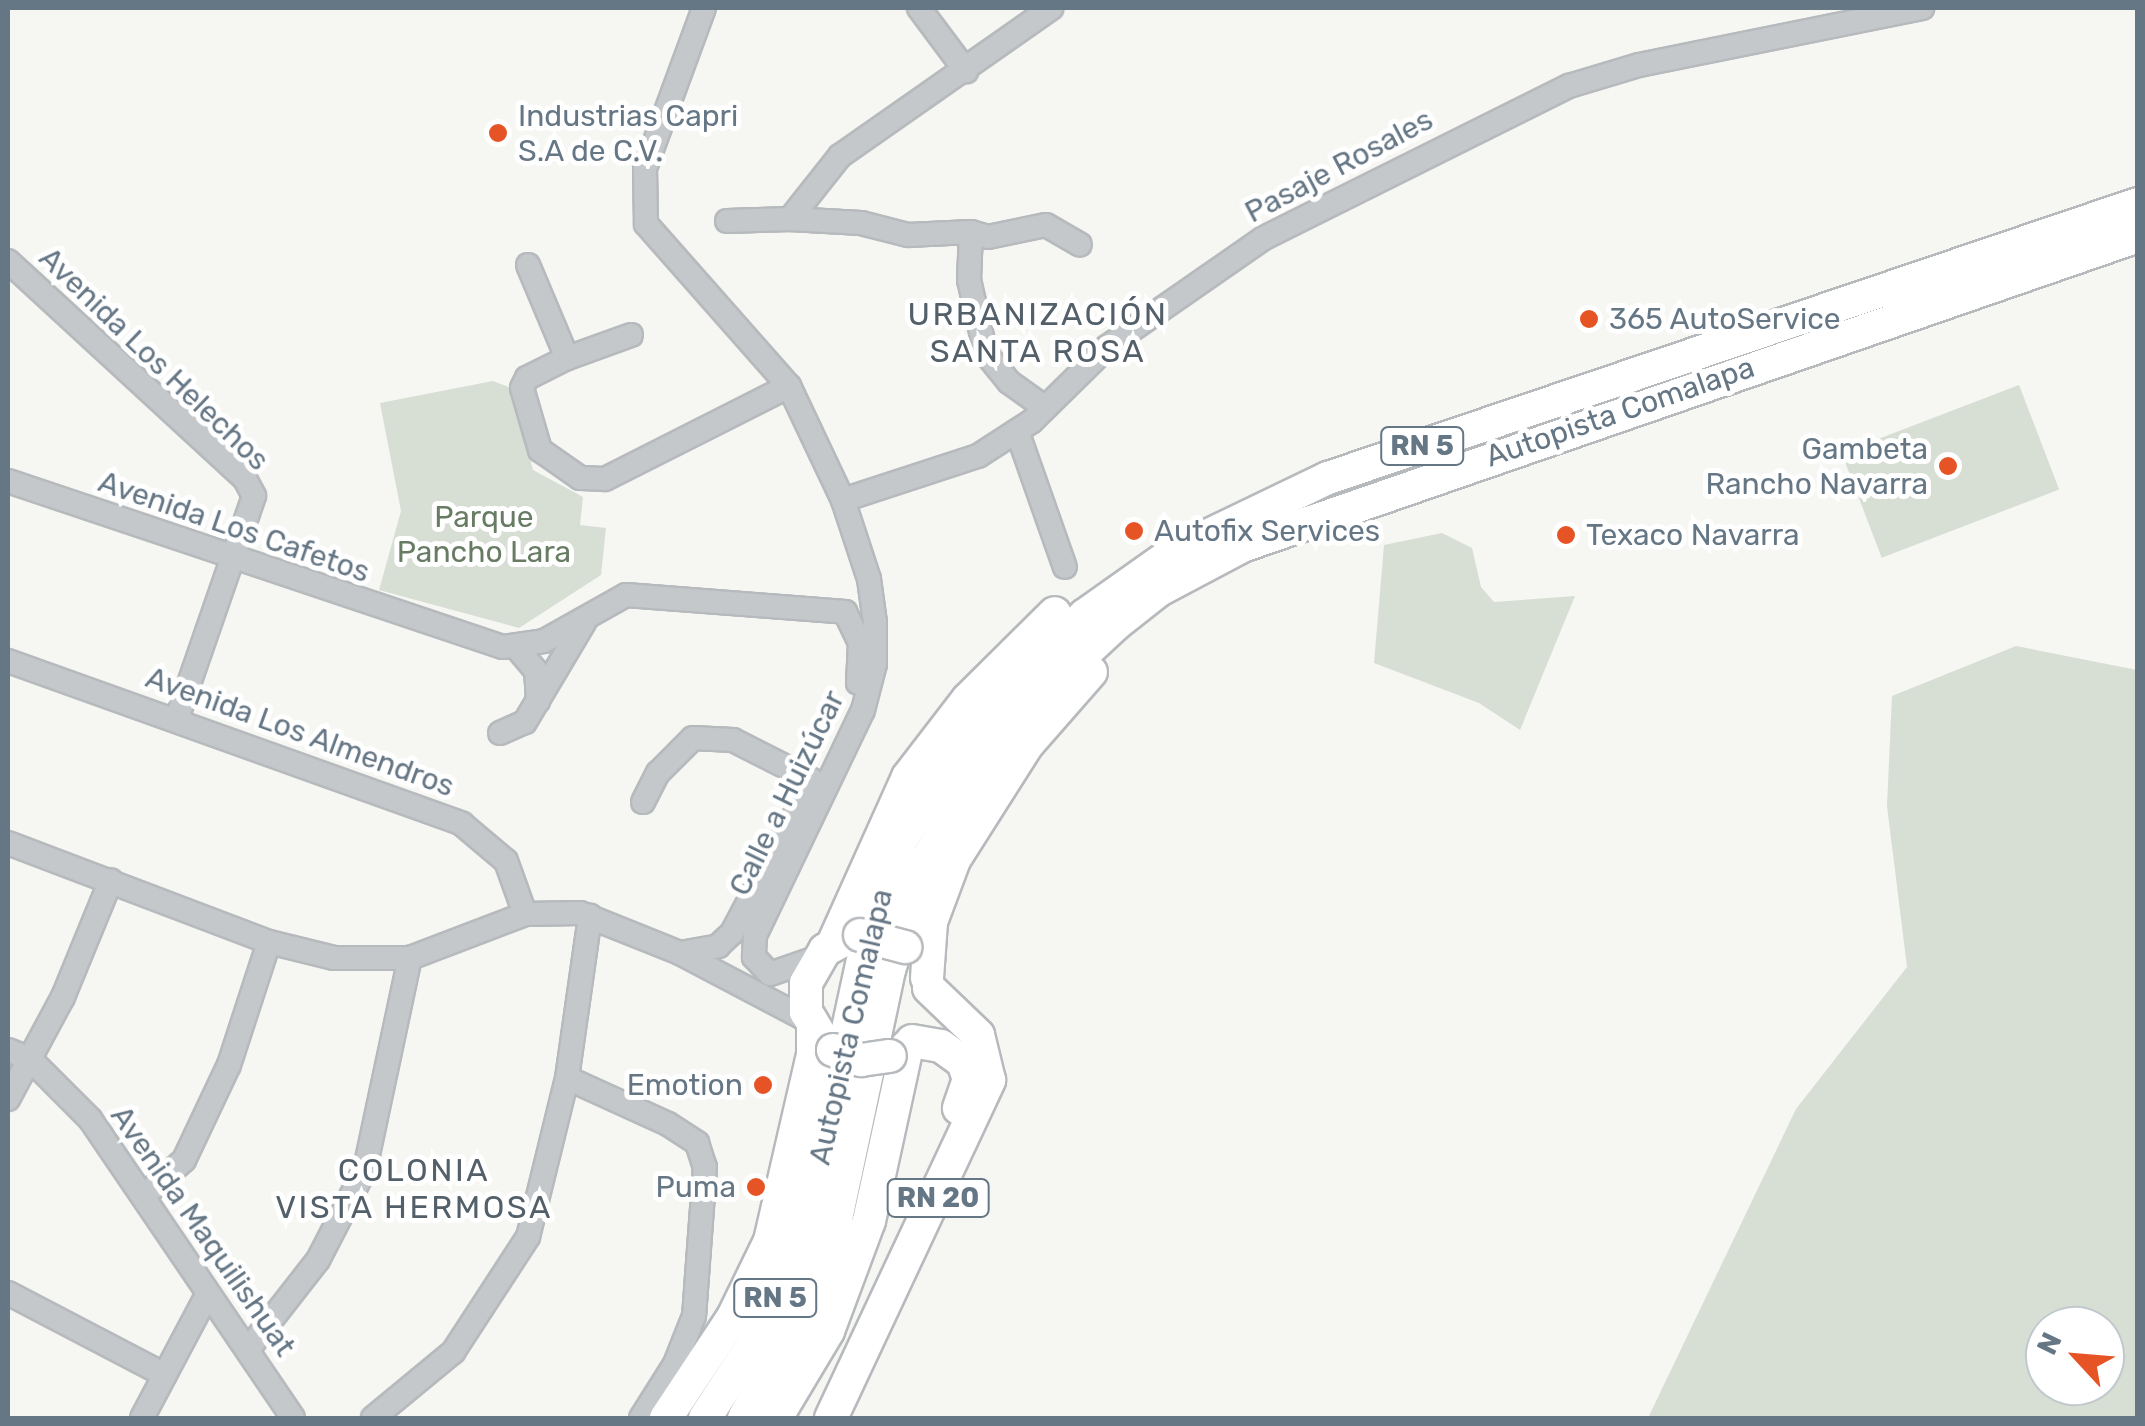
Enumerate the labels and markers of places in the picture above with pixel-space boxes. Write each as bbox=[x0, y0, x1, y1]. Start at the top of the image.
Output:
place label: Industrias Capri S.A de C.V. bbox=[518, 98, 738, 168]
marker: Industrias Capri S.A de C.V. bbox=[487, 122, 509, 144]
place label: 365 AutoService bbox=[1609, 301, 1841, 337]
marker: 365 AutoService bbox=[1578, 308, 1600, 330]
place label: Gambeta Rancho Navarra bbox=[1705, 431, 1928, 502]
marker: Gambeta Rancho Navarra bbox=[1937, 455, 1959, 477]
place label: Autofix Services bbox=[1154, 513, 1380, 549]
place label: Texaco Navarra bbox=[1586, 517, 1799, 553]
marker: Autofix Services bbox=[1123, 520, 1145, 542]
marker: Texaco Navarra bbox=[1555, 524, 1577, 546]
place label: Emotion bbox=[627, 1067, 743, 1103]
marker: Emotion bbox=[752, 1074, 774, 1096]
place label: Puma bbox=[655, 1169, 736, 1205]
marker: Puma bbox=[745, 1176, 767, 1198]

